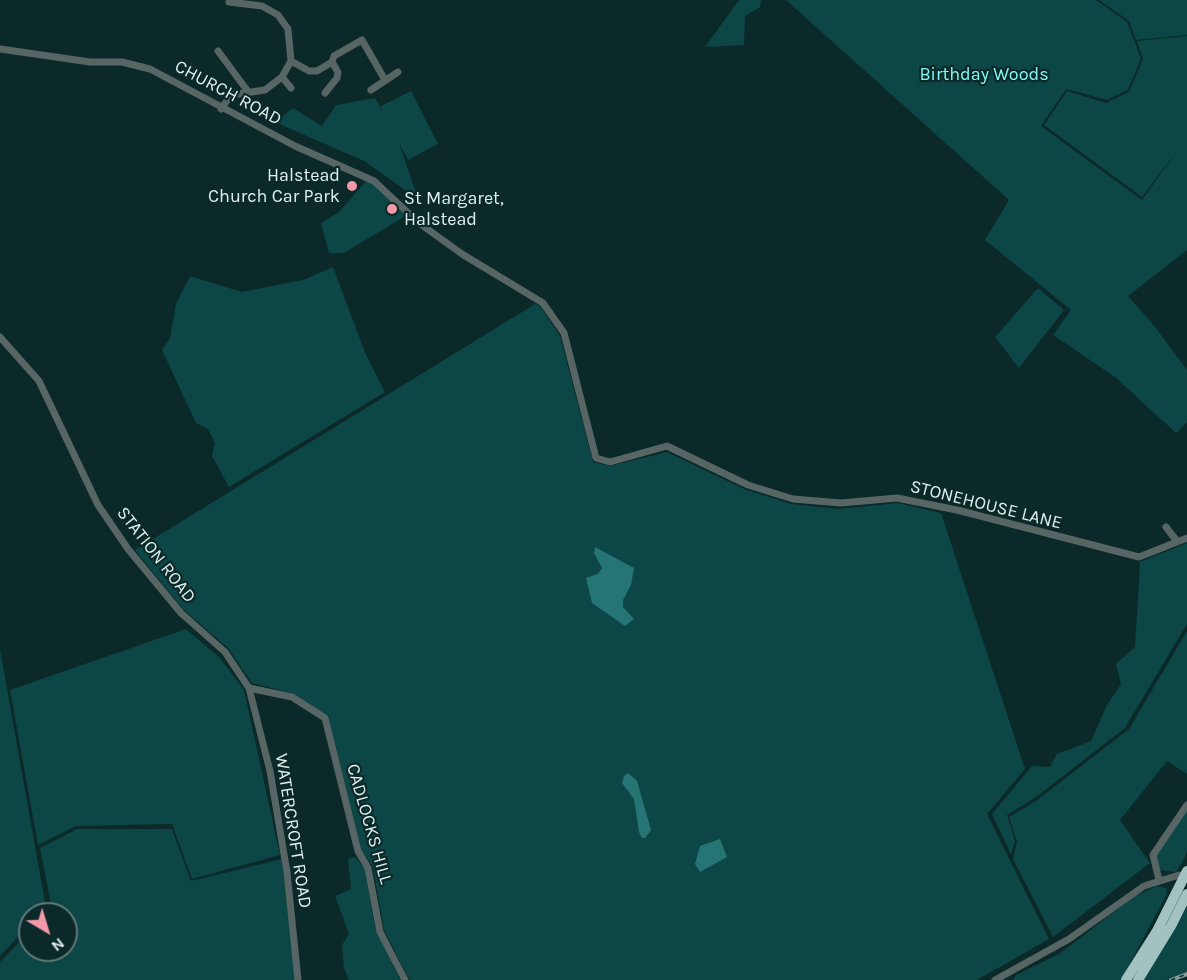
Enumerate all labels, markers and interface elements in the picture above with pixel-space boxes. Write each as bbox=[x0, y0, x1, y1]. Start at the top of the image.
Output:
street label: CHURCH ROAD bbox=[171, 56, 285, 130]
park label: Birthday Woods bbox=[919, 64, 1049, 86]
place label: Halstead Church Car Park bbox=[208, 165, 340, 207]
marker: Halstead Church Car Park bbox=[345, 179, 359, 193]
place label: St Margaret, Halstead bbox=[404, 188, 504, 230]
marker: St Margaret, Halstead bbox=[385, 202, 399, 216]
street label: STONEHOUSE LANE bbox=[908, 476, 1064, 534]
street label: STATION ROAD bbox=[112, 503, 200, 607]
street label: WATERCROFT ROAD bbox=[270, 752, 316, 910]
street label: CADLOCKS HILL bbox=[341, 761, 397, 887]
north arrow bbox=[18, 902, 78, 962]
text: N bbox=[48, 934, 69, 956]

